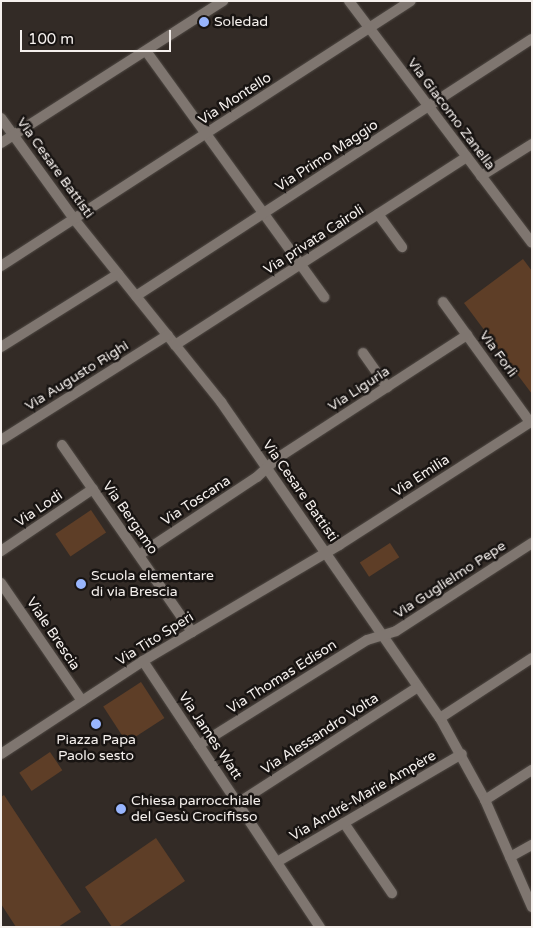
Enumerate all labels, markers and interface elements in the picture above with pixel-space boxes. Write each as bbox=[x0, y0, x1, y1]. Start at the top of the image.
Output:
place label: Soledad bbox=[214, 14, 268, 30]
marker: Soledad bbox=[198, 16, 210, 28]
scale bar bbox=[22, 20, 174, 52]
text: 100 m bbox=[28, 30, 74, 48]
street label: Via Giacomo Zanella bbox=[404, 55, 498, 173]
street label: Via Montello bbox=[195, 69, 275, 129]
street label: Via Cesare Battisti bbox=[13, 114, 97, 222]
street label: Via Primo Maggio bbox=[273, 117, 381, 195]
street label: Via privata Cairoli bbox=[261, 201, 367, 279]
street label: Via Forlì bbox=[476, 327, 520, 381]
street label: Via Augusto Righi bbox=[22, 337, 132, 415]
street label: Via Liguria bbox=[325, 363, 393, 415]
street label: Via Cesare Battisti bbox=[259, 437, 341, 545]
street label: Via Emilia bbox=[389, 451, 453, 501]
street label: Via Toscana bbox=[158, 472, 234, 530]
street label: Via Bergamo bbox=[99, 478, 161, 558]
street label: Via Lodi bbox=[12, 487, 66, 531]
street label: Via Guglielmo Pepe bbox=[391, 538, 509, 622]
place label: Scuola elementare di via Brescia bbox=[91, 568, 214, 600]
marker: Scuola elementare di via Brescia bbox=[75, 578, 87, 590]
street label: Viale Brescia bbox=[22, 594, 84, 674]
street label: Via Tito Speri bbox=[113, 609, 197, 669]
street label: Via Thomas Edison bbox=[224, 637, 340, 717]
street label: Via James Watt bbox=[174, 689, 246, 783]
street label: Via Alessandro Volta bbox=[258, 690, 382, 778]
marker: Piazza Papa Paolo sesto bbox=[90, 718, 102, 730]
place label: Piazza Papa Paolo sesto bbox=[56, 732, 136, 764]
street label: Via André-Marie Ampère bbox=[287, 747, 439, 845]
place label: Chiesa parrocchiale del Gesù Crocifisso bbox=[131, 793, 261, 826]
marker: Chiesa parrocchiale del Gesù Crocifisso bbox=[115, 803, 127, 815]

